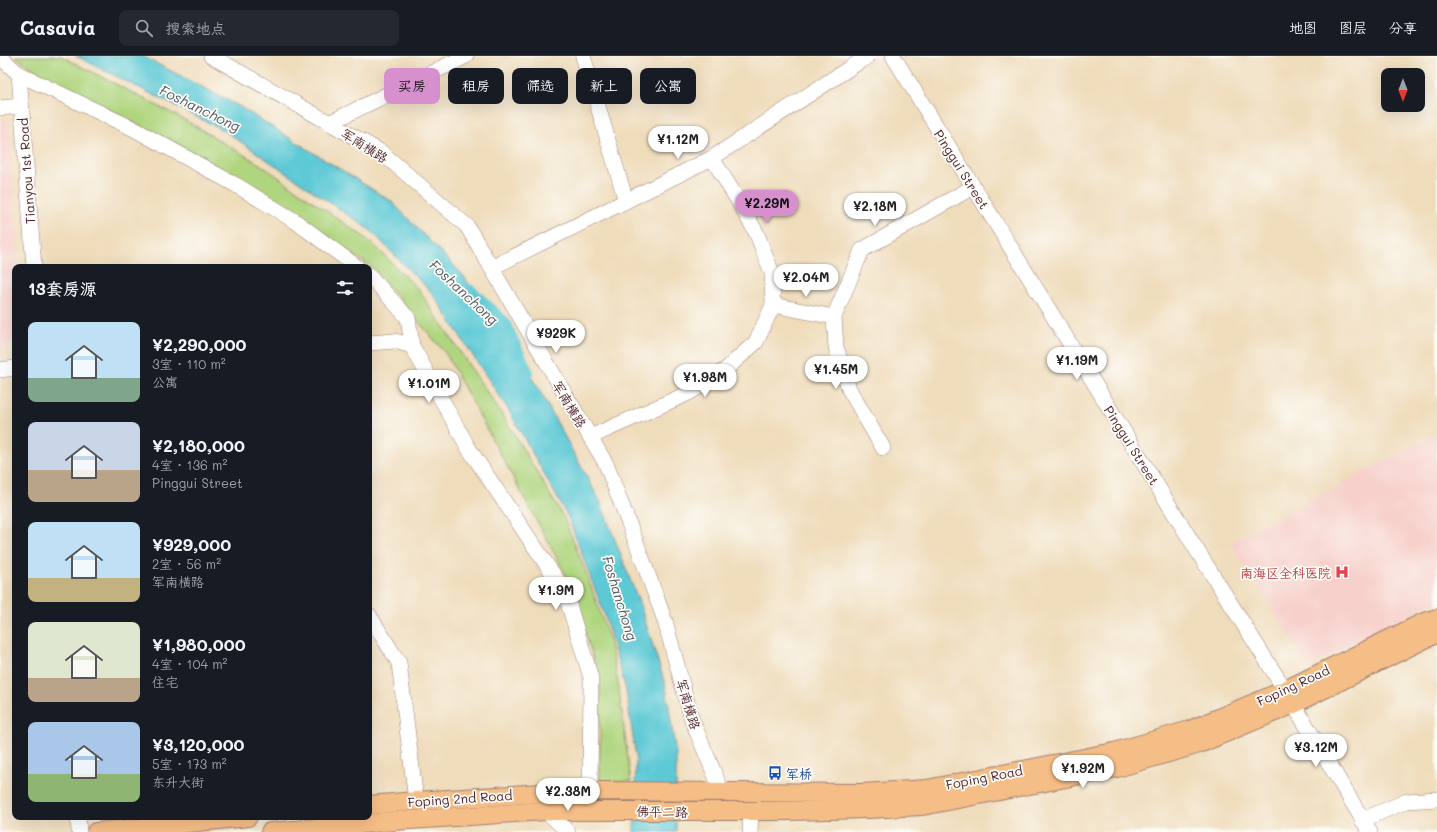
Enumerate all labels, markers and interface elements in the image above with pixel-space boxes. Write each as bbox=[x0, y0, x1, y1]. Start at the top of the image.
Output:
search box bbox=[119, 10, 399, 46]
text: Casavia bbox=[20, 15, 95, 40]
icon: search bbox=[133, 17, 155, 39]
text: 搜索地点 bbox=[165, 18, 225, 38]
text: 地图 bbox=[1289, 18, 1317, 37]
text: 图层 bbox=[1339, 18, 1367, 37]
text: 分享 bbox=[1389, 18, 1417, 37]
chip: 买房 bbox=[384, 68, 440, 104]
chip: 租房 bbox=[448, 68, 504, 104]
chip: 筛选 bbox=[512, 68, 568, 104]
chip: 新上 bbox=[576, 68, 632, 104]
chip: 公寓 bbox=[640, 68, 696, 104]
north arrow bbox=[1381, 68, 1425, 112]
map controls bbox=[1381, 68, 1425, 112]
water label: Foshanchong bbox=[156, 80, 244, 136]
street label: Tianyou 1st Road bbox=[14, 117, 38, 225]
street label: 军南横路 bbox=[338, 124, 392, 166]
pin: ¥1.12M bbox=[645, 126, 711, 160]
street label: Pinggui Street bbox=[931, 126, 993, 212]
text: ¥1.12M bbox=[657, 130, 699, 147]
pin: ¥2.29M bbox=[734, 190, 800, 224]
pin: ¥2.18M bbox=[842, 193, 908, 227]
text: ¥2.29M bbox=[744, 194, 790, 211]
text: ¥2.18M bbox=[853, 197, 897, 214]
water label: Foshanchong bbox=[425, 255, 503, 329]
pin: ¥2.04M bbox=[773, 264, 839, 298]
text: ¥2.04M bbox=[783, 268, 829, 285]
text: 13套房源 bbox=[28, 277, 97, 299]
icon: filters bbox=[334, 277, 356, 299]
pin: ¥929K bbox=[528, 320, 584, 354]
text: ¥929K bbox=[536, 324, 576, 341]
text: ¥2,290,000 bbox=[152, 333, 247, 355]
icon: home bbox=[60, 338, 108, 386]
pin: ¥1.19M bbox=[1044, 347, 1110, 381]
text: ¥1.19M bbox=[1056, 351, 1098, 368]
text: 3室 · 110 m² bbox=[152, 355, 226, 372]
pin: ¥1.45M bbox=[803, 356, 869, 390]
text: ¥1.45M bbox=[814, 360, 858, 377]
pin: ¥1.98M bbox=[672, 364, 738, 398]
text: ¥1.98M bbox=[683, 368, 727, 385]
pin: ¥1.01M bbox=[396, 370, 462, 404]
text: 公寓 bbox=[152, 373, 178, 390]
text: ¥1.01M bbox=[408, 374, 450, 391]
street label: 军南横路 bbox=[549, 377, 591, 431]
street label: Pinggui Street bbox=[1101, 402, 1163, 488]
text: ¥2,180,000 bbox=[152, 434, 245, 456]
icon: home bbox=[60, 438, 108, 486]
text: 4室 · 136 m² bbox=[152, 456, 227, 473]
text: Pinggui Street bbox=[152, 474, 243, 491]
text: ¥929,000 bbox=[152, 533, 231, 555]
icon: home bbox=[60, 538, 108, 586]
water label: Foshanchong bbox=[598, 553, 642, 643]
text: 2室 · 56 m² bbox=[152, 555, 221, 572]
place label: 南海区全科医院 bbox=[1240, 564, 1331, 581]
hospital icon: 南海区全科医院 bbox=[1334, 564, 1350, 580]
text: 军南横路 bbox=[152, 573, 204, 590]
pin: ¥1.9M bbox=[528, 577, 584, 611]
text: ¥1.9M bbox=[538, 581, 574, 598]
text: ¥1,980,000 bbox=[152, 633, 246, 655]
icon: home bbox=[60, 638, 108, 686]
text: 4室 · 104 m² bbox=[152, 655, 228, 672]
street label: Foping Road bbox=[1254, 661, 1332, 709]
text: 住宅 bbox=[152, 673, 178, 690]
street label: 军南横路 bbox=[673, 677, 705, 731]
text: ¥3,120,000 bbox=[152, 733, 245, 755]
pin: ¥3.12M bbox=[1283, 734, 1349, 768]
icon: home bbox=[60, 738, 108, 786]
text: ¥3.12M bbox=[1294, 738, 1338, 755]
text: 5室 · 173 m² bbox=[152, 755, 227, 772]
pin: ¥1.92M bbox=[1050, 755, 1116, 789]
text: ¥1.92M bbox=[1061, 759, 1105, 776]
street label: Foping Road bbox=[944, 761, 1024, 793]
bus stop icon: 军桥 bbox=[767, 765, 783, 781]
place label: 军桥 bbox=[786, 765, 812, 782]
text: 东升大街 bbox=[152, 773, 204, 790]
pin: ¥2.38M bbox=[535, 778, 601, 812]
text: ¥2.38M bbox=[545, 782, 591, 799]
street label: Foping 2nd Road bbox=[407, 786, 513, 810]
street label: 佛平二路 bbox=[636, 802, 688, 820]

